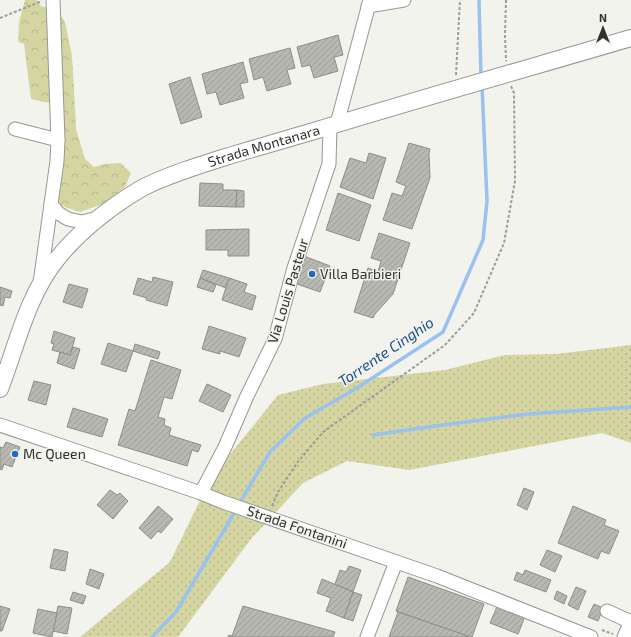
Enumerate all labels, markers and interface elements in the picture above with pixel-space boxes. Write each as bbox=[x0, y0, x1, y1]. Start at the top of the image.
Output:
north arrow bbox=[583, 8, 623, 48]
text: N bbox=[599, 11, 607, 24]
street label: Strada Montanara bbox=[206, 121, 322, 170]
street label: Via Louis Pasteur bbox=[263, 236, 312, 345]
place label: Villa Barbieri bbox=[320, 265, 401, 282]
marker: Villa Barbieri bbox=[307, 269, 317, 279]
water label: Torrente Cinghio bbox=[334, 313, 437, 390]
place label: Mc Queen bbox=[23, 445, 86, 462]
marker: Mc Queen bbox=[10, 449, 20, 459]
street label: Strada Fontanini bbox=[245, 501, 350, 552]

